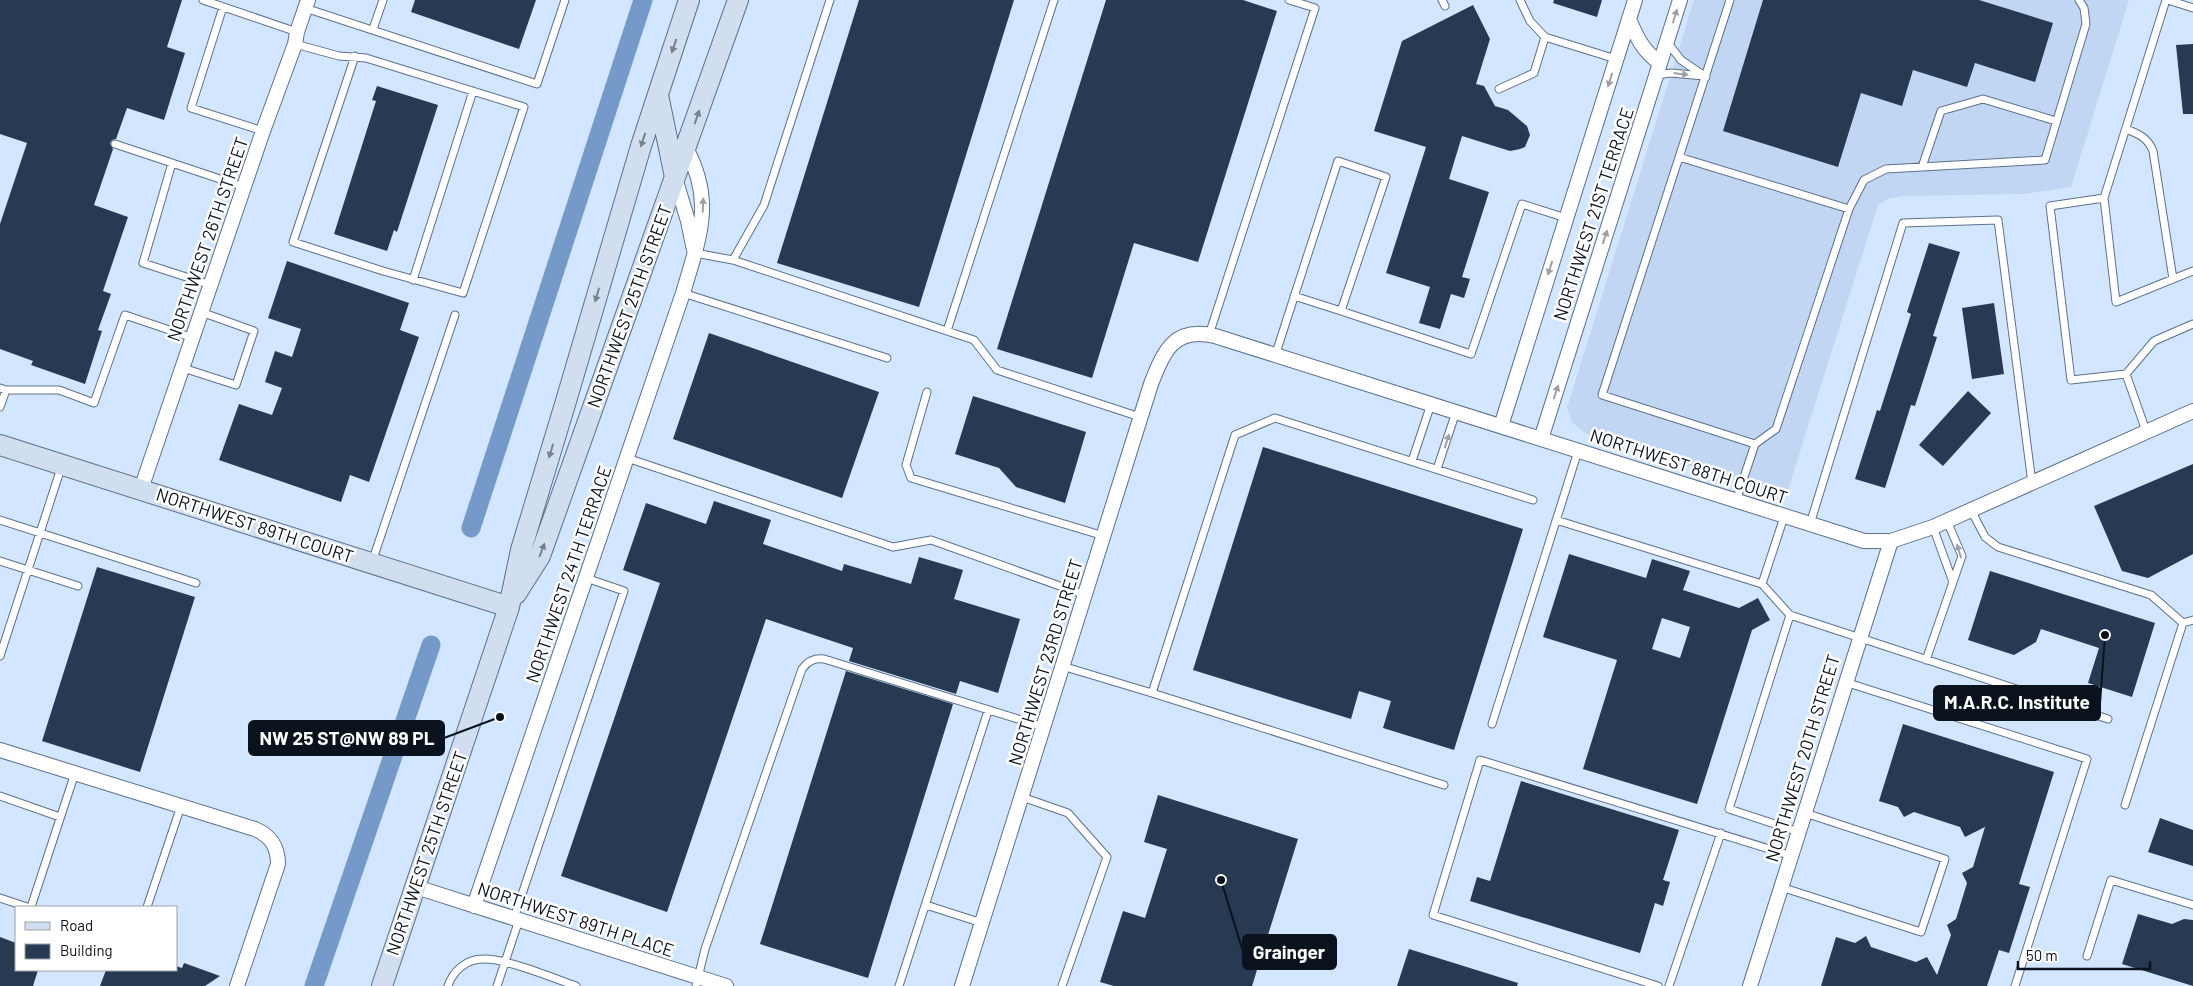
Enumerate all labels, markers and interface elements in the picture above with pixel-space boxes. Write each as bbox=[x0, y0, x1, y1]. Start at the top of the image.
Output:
one-way arrow bbox=[1671, 8, 1679, 23]
one-way arrow bbox=[670, 39, 678, 54]
one-way arrow bbox=[1673, 70, 1689, 78]
one-way arrow bbox=[1605, 73, 1613, 88]
street label: NORTHWEST 21ST TERRACE bbox=[1548, 105, 1638, 323]
one-way arrow bbox=[694, 109, 701, 124]
one-way arrow bbox=[639, 132, 646, 147]
street label: NORTHWEST 26TH STREET bbox=[162, 134, 252, 344]
one-way arrow bbox=[699, 197, 707, 213]
street label: NORTHWEST 25TH STREET bbox=[582, 201, 676, 411]
one-way arrow bbox=[1601, 230, 1609, 245]
one-way arrow bbox=[1546, 261, 1554, 276]
one-way arrow bbox=[593, 288, 601, 303]
one-way arrow bbox=[1553, 385, 1560, 400]
street label: NORTHWEST 88TH COURT bbox=[1588, 424, 1790, 508]
one-way arrow bbox=[1443, 433, 1451, 448]
one-way arrow bbox=[547, 444, 554, 459]
street label: NORTHWEST 24TH TERRACE bbox=[520, 462, 616, 686]
street label: NORTHWEST 89TH COURT bbox=[154, 483, 356, 567]
one-way arrow bbox=[539, 542, 546, 557]
one-way arrow bbox=[1954, 543, 1962, 558]
street label: NORTHWEST 23RD STREET bbox=[1003, 556, 1087, 768]
street label: NORTHWEST 20TH STREET bbox=[1760, 652, 1844, 864]
callout: M.A.R.C. Institute bbox=[1934, 686, 2100, 720]
text: M.A.R.C. Institute bbox=[1944, 690, 2090, 713]
callout: NW 25 ST@NW 89 PL bbox=[249, 721, 444, 755]
text: NW 25 ST@NW 89 PL bbox=[259, 726, 435, 749]
street label: NORTHWEST 25TH STREET bbox=[381, 748, 471, 958]
street label: NORTHWEST 89TH PLACE bbox=[475, 877, 677, 961]
legend bbox=[15, 906, 178, 971]
text: Road bbox=[60, 916, 93, 934]
callout: Grainger bbox=[1243, 935, 1336, 969]
scale bar bbox=[2018, 938, 2150, 970]
text: Grainger bbox=[1253, 940, 1326, 963]
text: Building bbox=[60, 941, 113, 959]
text: 50 m bbox=[2026, 946, 2058, 964]

